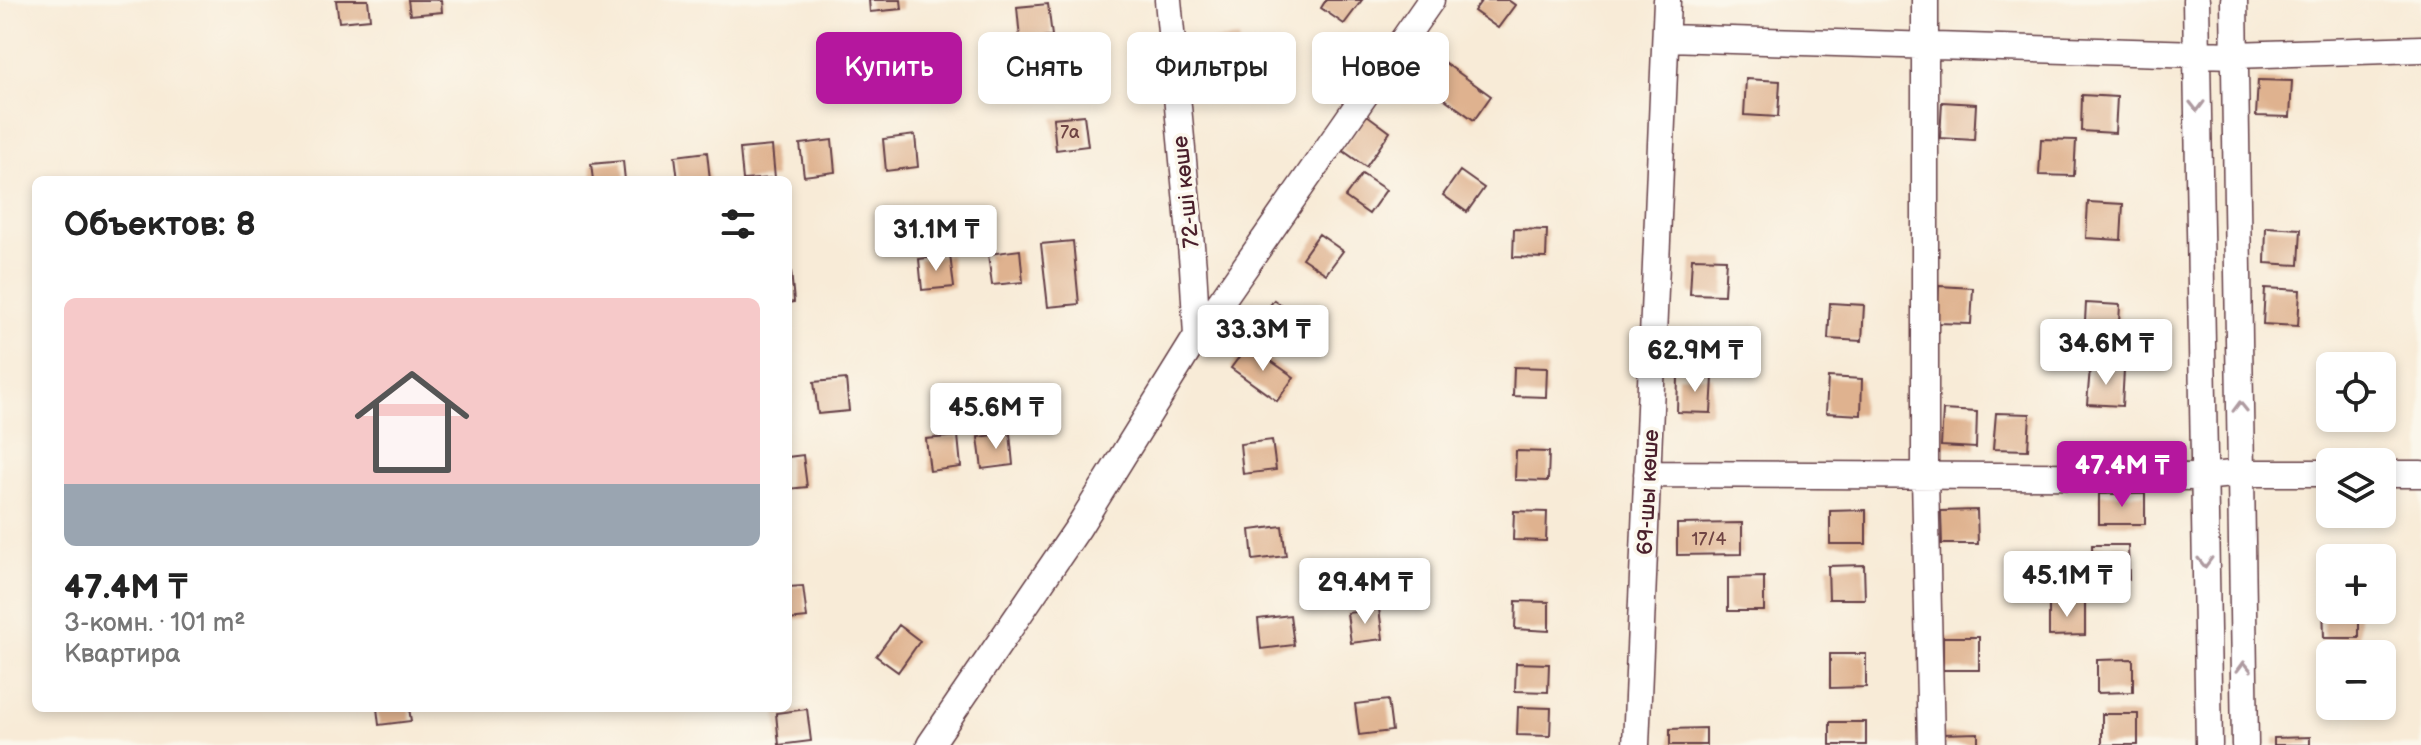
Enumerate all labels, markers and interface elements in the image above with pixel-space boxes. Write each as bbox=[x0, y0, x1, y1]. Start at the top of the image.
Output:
chip: Купить bbox=[816, 32, 962, 104]
chip: Снять bbox=[978, 32, 1111, 104]
chip: Фильтры bbox=[1127, 32, 1296, 104]
chip: Новое bbox=[1312, 32, 1449, 104]
one-way arrow bbox=[2188, 100, 2205, 113]
house number: 7а bbox=[1060, 122, 1080, 143]
street label: 72-ші көше bbox=[1167, 134, 1206, 249]
icon: filters bbox=[716, 202, 760, 246]
text: Объектов: 8 bbox=[64, 204, 256, 245]
pin: 31.1M ₸ bbox=[862, 205, 1010, 273]
text: 31.1M ₸ bbox=[893, 215, 979, 246]
pin: 33.3M ₸ bbox=[1189, 305, 1337, 373]
text: 33.3M ₸ bbox=[1216, 315, 1310, 346]
pin: 34.6M ₸ bbox=[2032, 319, 2180, 387]
pin: 62.9M ₸ bbox=[1621, 326, 1769, 394]
text: 34.6M ₸ bbox=[2058, 329, 2154, 360]
text: 62.9M ₸ bbox=[1647, 336, 1743, 367]
icon: home bbox=[340, 350, 484, 494]
map controls bbox=[2316, 352, 2396, 720]
button: locate bbox=[2316, 352, 2396, 432]
pin: 45.6M ₸ bbox=[922, 383, 1070, 451]
text: 45.6M ₸ bbox=[948, 393, 1044, 424]
one-way arrow bbox=[2231, 400, 2249, 413]
street label: 69-шы көше bbox=[1632, 429, 1665, 556]
pin: 47.4M ₸ bbox=[2048, 441, 2196, 509]
button: layers bbox=[2316, 448, 2396, 528]
text: 47.4M ₸ bbox=[2075, 451, 2169, 482]
house number: 17/4 bbox=[1692, 529, 1726, 550]
button: + bbox=[2316, 544, 2396, 624]
pin: 45.1M ₸ bbox=[1993, 551, 2141, 619]
one-way arrow bbox=[2196, 556, 2214, 569]
pin: 29.4M ₸ bbox=[1291, 558, 1439, 626]
text: 45.1M ₸ bbox=[2022, 561, 2112, 592]
text: 47.4M ₸ bbox=[64, 567, 187, 608]
text: 29.4M ₸ bbox=[1317, 568, 1413, 599]
text: 3-комн. · 101 m² bbox=[64, 608, 246, 639]
text: Квартира bbox=[64, 639, 181, 670]
button: − bbox=[2316, 640, 2396, 720]
one-way arrow bbox=[2235, 660, 2252, 673]

